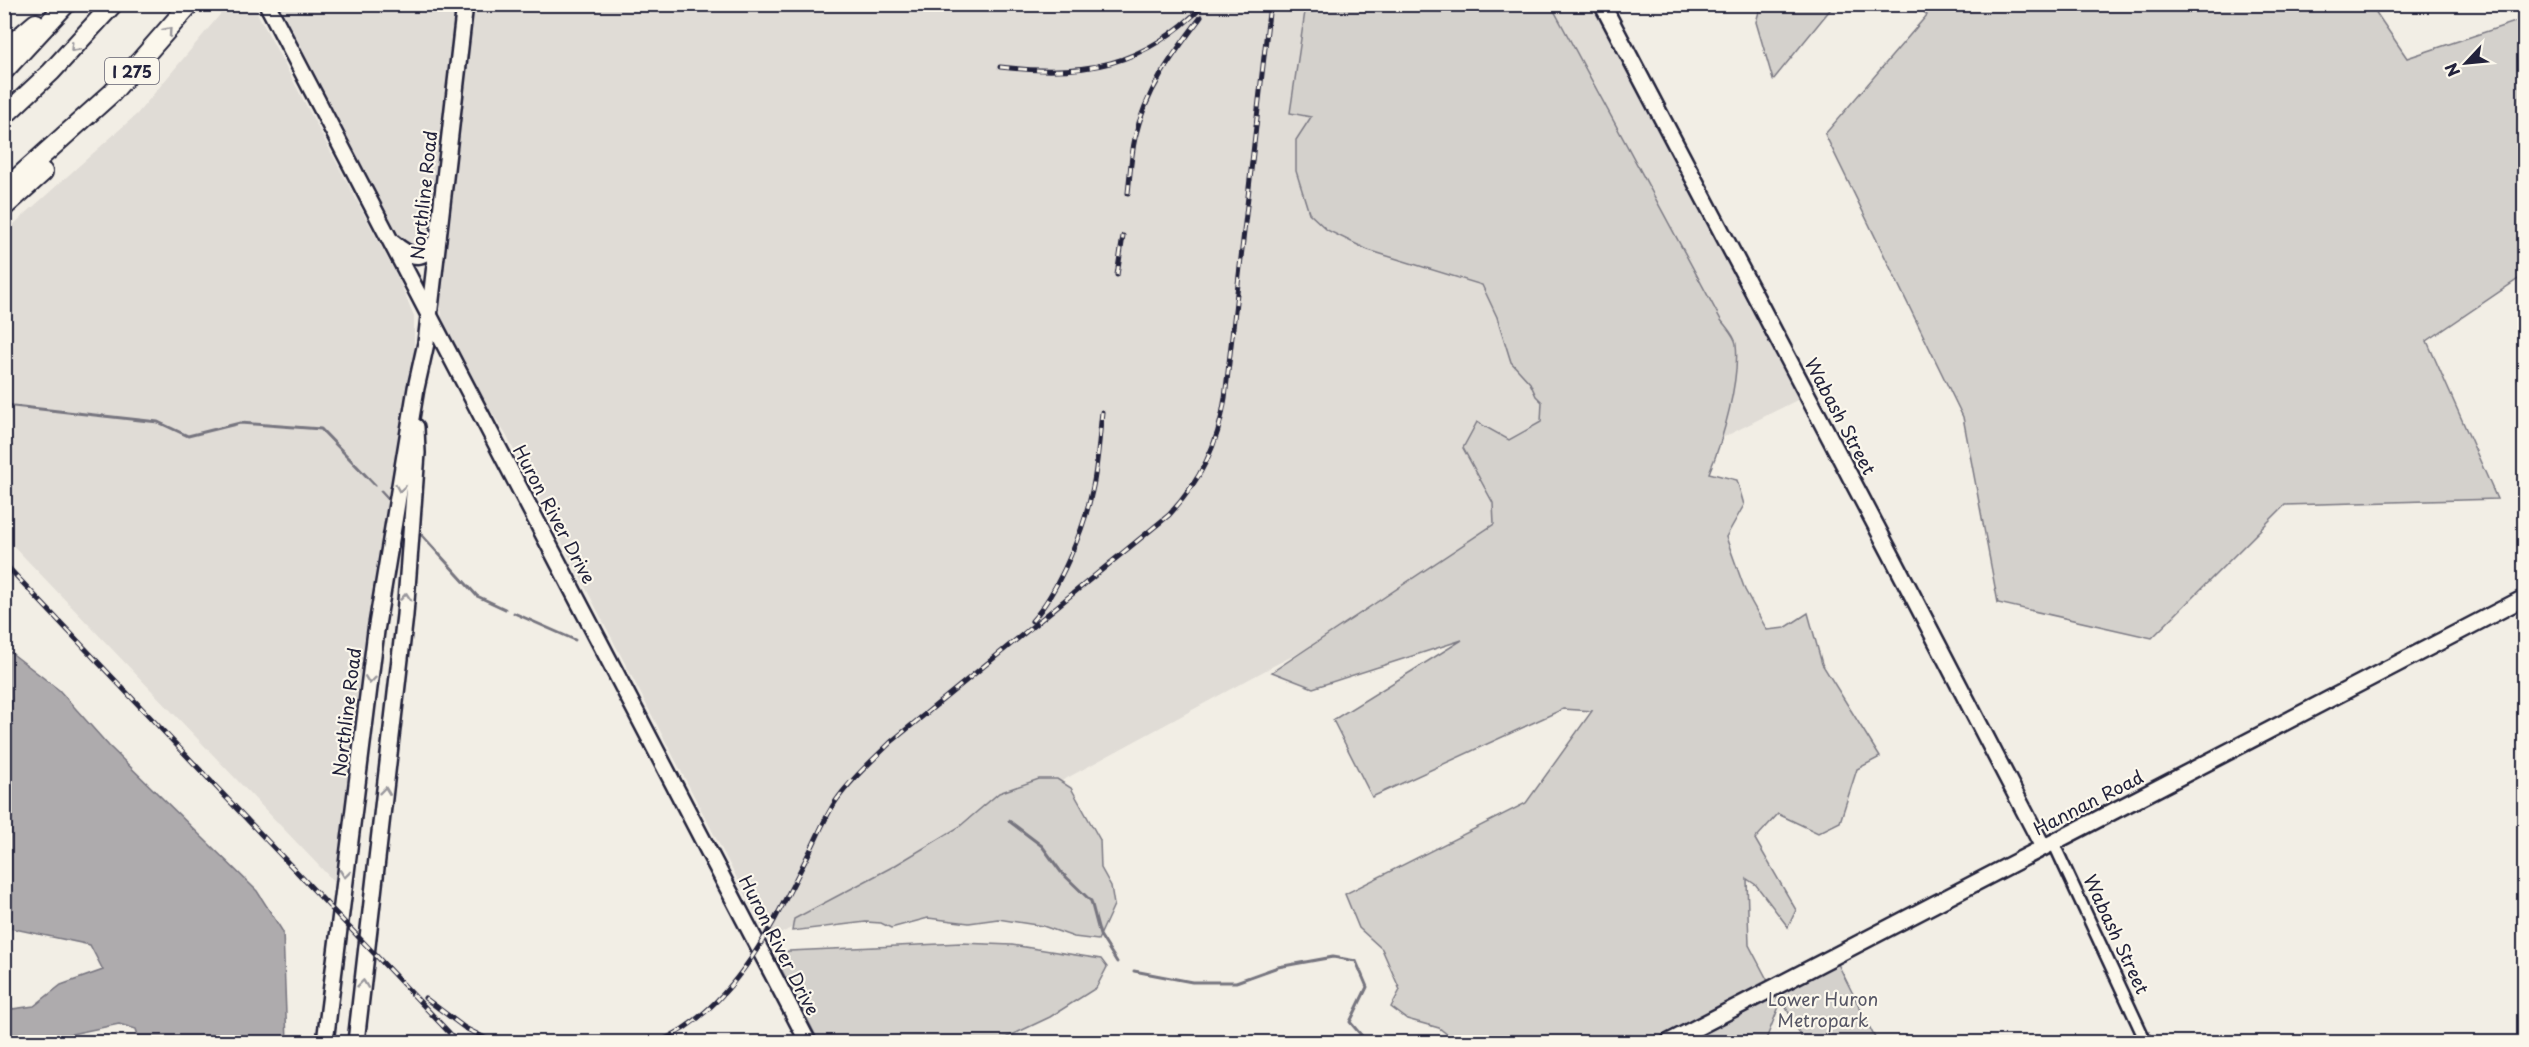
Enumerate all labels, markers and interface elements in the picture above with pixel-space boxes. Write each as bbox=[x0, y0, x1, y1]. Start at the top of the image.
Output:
one-way arrow bbox=[160, 27, 171, 38]
north arrow bbox=[2436, 33, 2496, 93]
one-way arrow bbox=[70, 41, 81, 52]
road number: I 275 bbox=[105, 58, 159, 84]
text: N bbox=[2438, 59, 2465, 81]
street label: Northline Road bbox=[403, 129, 443, 261]
street label: Wabash Street bbox=[1799, 353, 1883, 479]
street label: Huron River Drive bbox=[507, 440, 603, 588]
one-way arrow bbox=[394, 483, 406, 492]
one-way arrow bbox=[400, 592, 413, 601]
street label: Northline Road bbox=[325, 646, 367, 778]
one-way arrow bbox=[364, 676, 376, 685]
street label: Hannan Road bbox=[2028, 763, 2148, 841]
one-way arrow bbox=[378, 786, 391, 795]
one-way arrow bbox=[339, 869, 351, 878]
street label: Huron River Drive bbox=[733, 870, 827, 1020]
street label: Wabash Street bbox=[2077, 870, 2157, 998]
one-way arrow bbox=[357, 980, 369, 989]
park label: Lower Huron Metropark bbox=[1768, 985, 1878, 1033]

